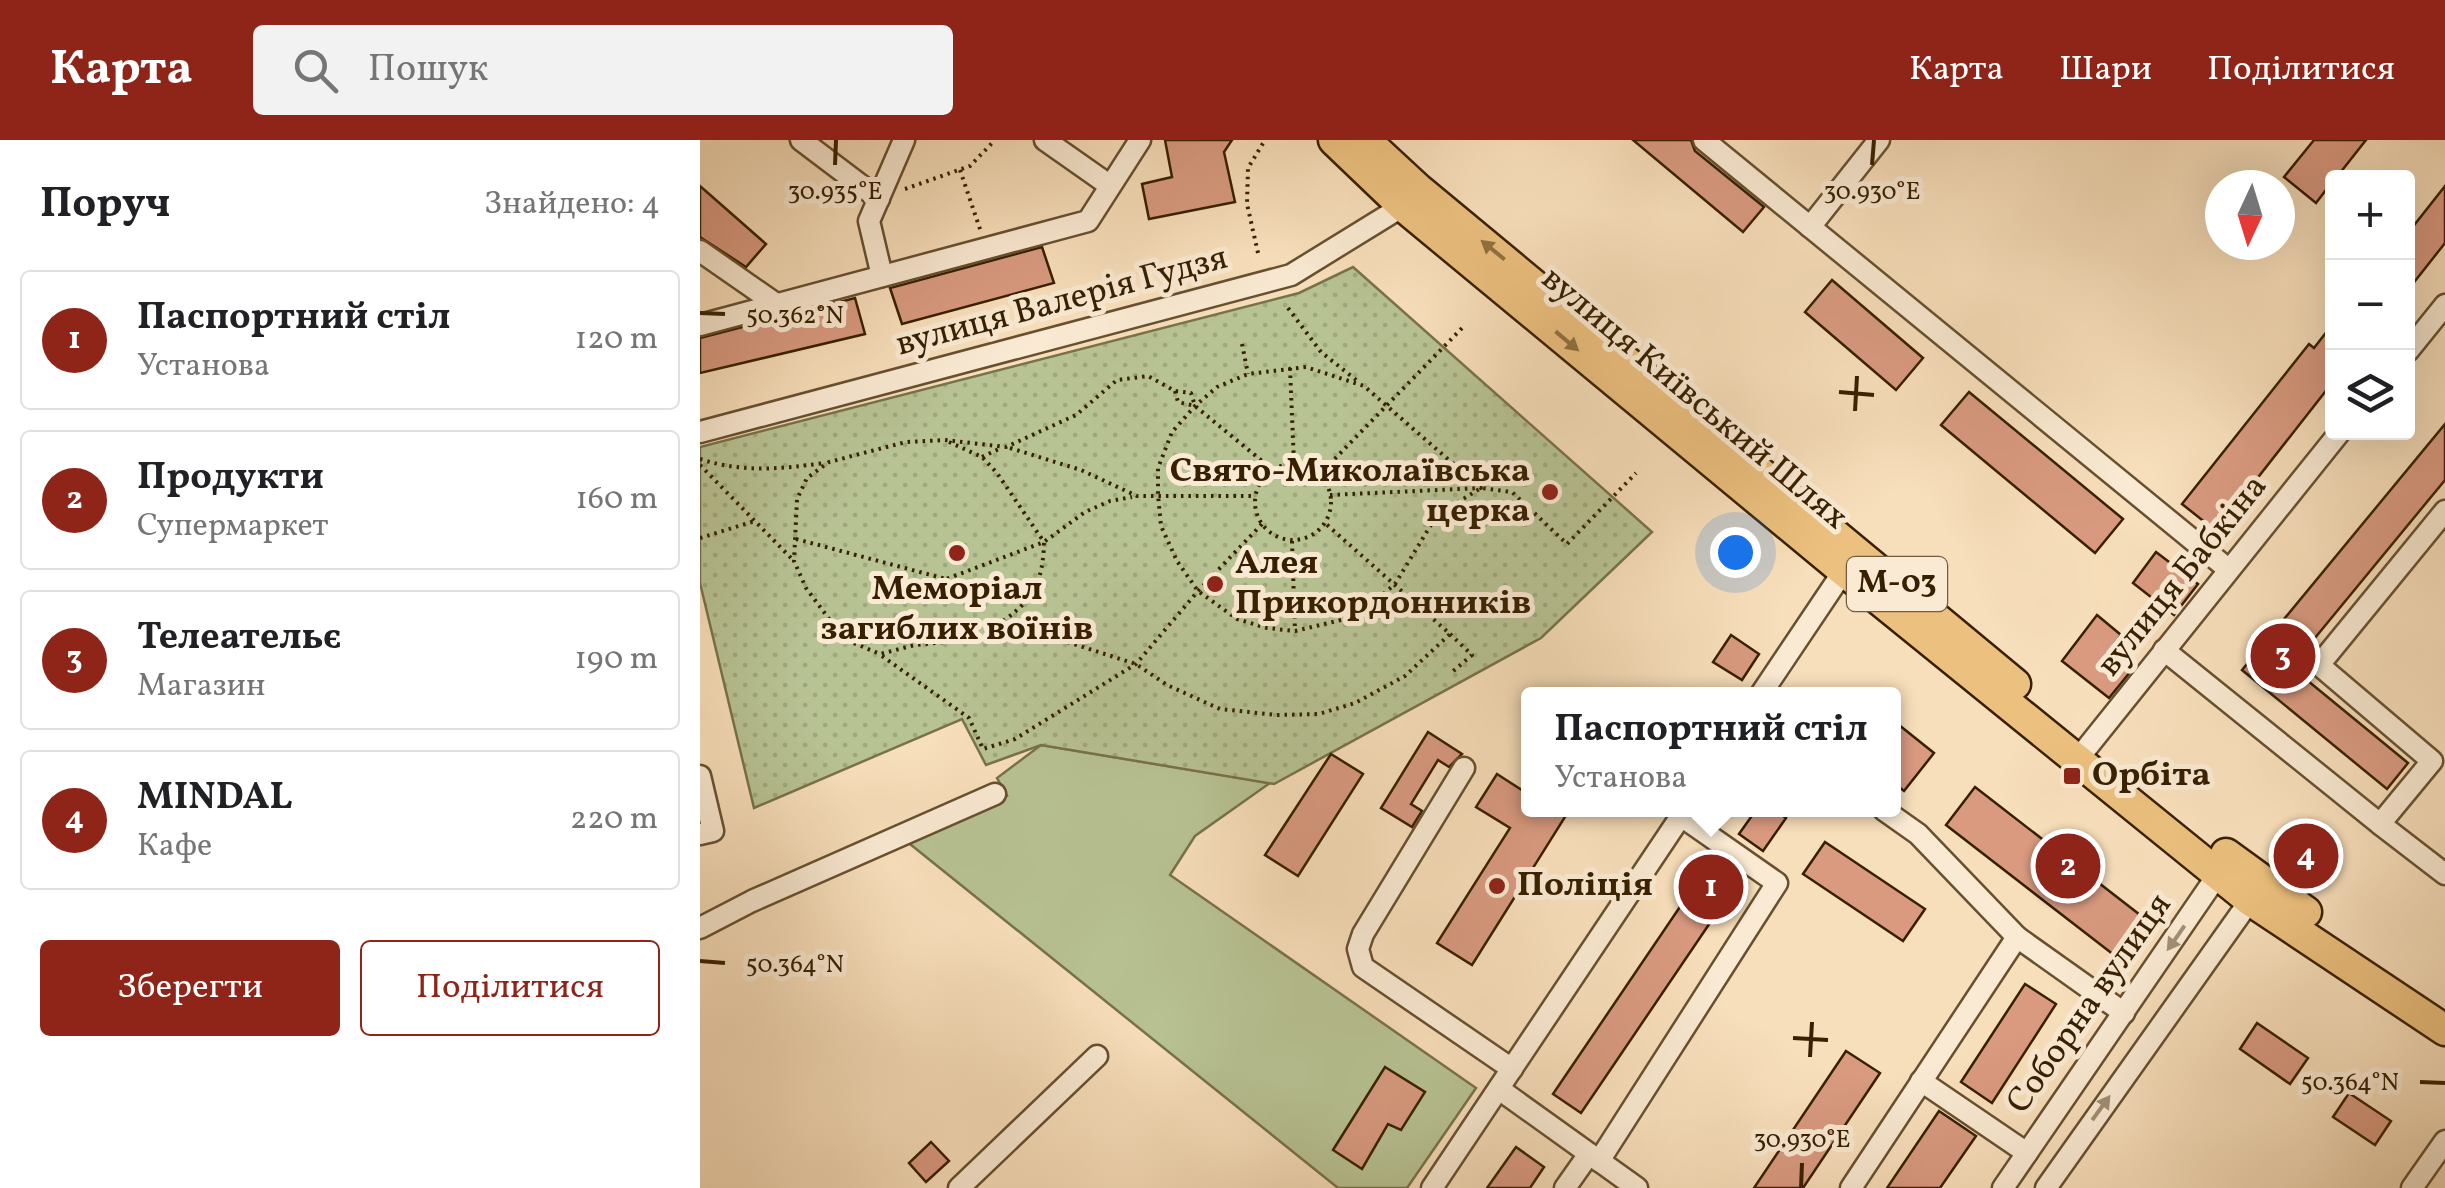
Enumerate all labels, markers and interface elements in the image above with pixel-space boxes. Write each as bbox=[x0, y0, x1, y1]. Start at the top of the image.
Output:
search box bbox=[253, 25, 953, 115]
text: Карта bbox=[50, 37, 193, 104]
icon: search bbox=[288, 43, 343, 98]
text: Пошук bbox=[368, 44, 488, 97]
text: Карта bbox=[1909, 46, 2004, 94]
text: Шари bbox=[2059, 46, 2152, 94]
text: Поділитися bbox=[2207, 46, 2395, 94]
north arrow bbox=[2205, 170, 2295, 260]
map controls bbox=[2325, 170, 2415, 440]
button: + bbox=[2325, 170, 2415, 260]
text: 30.935°E bbox=[788, 175, 882, 210]
text: 30.930°E bbox=[1824, 175, 1920, 210]
text: Поруч bbox=[40, 176, 170, 235]
text: Знайдено: 4 bbox=[484, 183, 660, 227]
street label: вулиця Валерія Гудзя bbox=[891, 235, 1233, 369]
one-way arrow bbox=[1480, 240, 1505, 261]
street label: вулиця Київський Шлях bbox=[1530, 256, 1858, 542]
button: − bbox=[2325, 260, 2415, 350]
text: Паспортний стіл bbox=[137, 292, 451, 345]
text: 50.362°N bbox=[746, 299, 844, 334]
text: 1 bbox=[68, 318, 81, 362]
text: 120 m bbox=[575, 318, 658, 362]
one-way arrow bbox=[1554, 330, 1579, 352]
text: Установа bbox=[137, 345, 270, 389]
button: layers bbox=[2325, 350, 2415, 440]
place label: Свято-Миколаївська церка bbox=[1170, 448, 1530, 536]
text: Продукти bbox=[137, 452, 324, 505]
street label: вулиця Бабкіна bbox=[2087, 465, 2279, 687]
text: 2 bbox=[66, 478, 83, 522]
text: 160 m bbox=[575, 478, 658, 522]
marker: Свято-Миколаївська церка bbox=[1539, 481, 1561, 503]
text: Супермаркет bbox=[137, 505, 328, 549]
your location bbox=[1710, 527, 1761, 578]
place label: Алея Прикордонників bbox=[1235, 540, 1531, 628]
marker: Меморіал загиблих воїнів bbox=[946, 542, 968, 564]
road number: М-03 bbox=[1847, 557, 1947, 611]
place label: Меморіал загиблих воїнів bbox=[821, 566, 1093, 654]
marker: Алея Прикордонників bbox=[1204, 573, 1226, 595]
text: Телеательє bbox=[137, 612, 341, 665]
pin: 3 bbox=[2250, 618, 2316, 694]
text: 3 bbox=[66, 638, 83, 682]
text: 190 m bbox=[574, 638, 658, 682]
text: Магазин bbox=[137, 665, 265, 709]
popup bbox=[1521, 687, 1901, 817]
text: Паспортний стіл bbox=[1554, 704, 1868, 757]
place label: Орбіта bbox=[2092, 752, 2211, 800]
text: Установа bbox=[1554, 757, 1687, 801]
marker: Орбіта bbox=[2061, 765, 2083, 787]
text: MINDAL bbox=[137, 772, 292, 825]
text: 4 bbox=[65, 798, 84, 842]
text: 220 m bbox=[570, 798, 658, 842]
pin: 4 bbox=[2274, 818, 2338, 894]
text: Кафе bbox=[137, 825, 212, 869]
pin: 2 bbox=[2036, 828, 2100, 904]
pin: 1 bbox=[1678, 850, 1744, 924]
place label: Поліція bbox=[1517, 862, 1653, 910]
marker: Поліція bbox=[1486, 875, 1508, 897]
street label: Соборна вулиця bbox=[1996, 884, 2184, 1124]
one-way arrow bbox=[2166, 924, 2186, 951]
button: Зберегти bbox=[40, 940, 340, 1036]
button: Поділитися bbox=[360, 940, 660, 1036]
text: 50.364°N bbox=[746, 948, 844, 983]
text: 50.364°N bbox=[2301, 1066, 2399, 1101]
one-way arrow bbox=[2091, 1095, 2111, 1121]
text: 30.930°E bbox=[1754, 1123, 1850, 1158]

